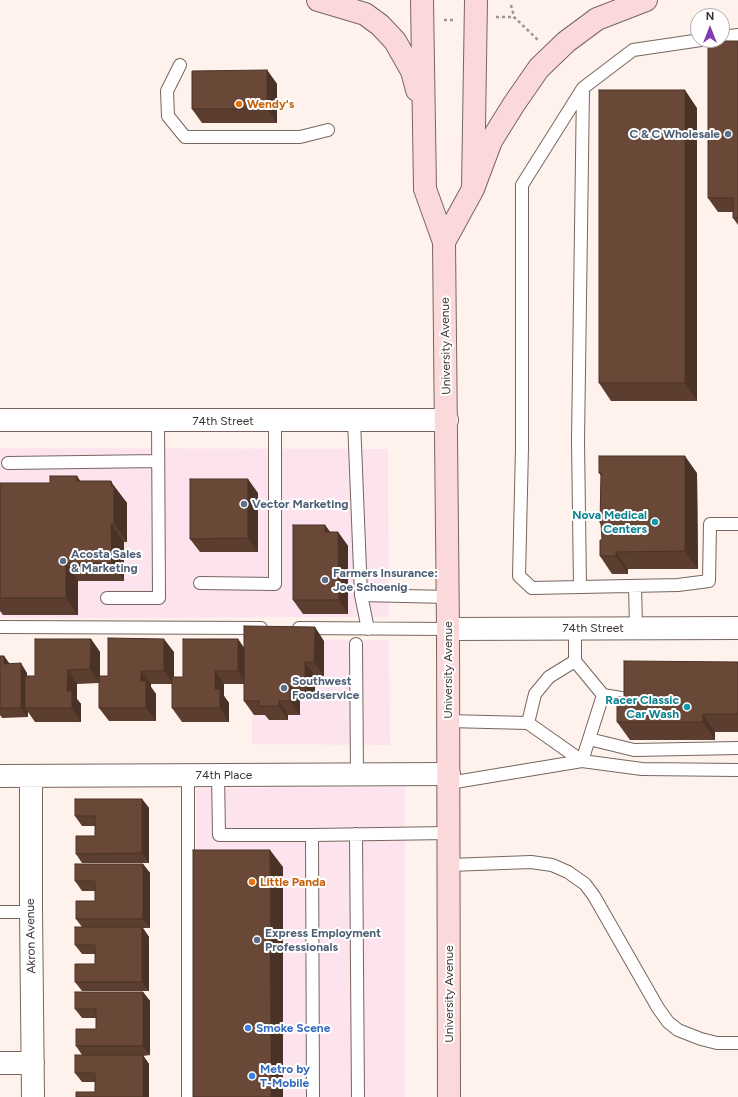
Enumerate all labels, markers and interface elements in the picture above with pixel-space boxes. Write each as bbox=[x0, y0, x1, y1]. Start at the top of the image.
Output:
north arrow bbox=[690, 8, 730, 48]
text: N bbox=[706, 10, 714, 23]
place label: Wendy's bbox=[247, 97, 294, 111]
marker: Wendy's bbox=[234, 99, 244, 109]
place label: C & C Wholesale bbox=[629, 127, 720, 141]
marker: C & C Wholesale bbox=[723, 129, 733, 139]
street label: University Avenue bbox=[438, 297, 454, 395]
street label: 74th Street bbox=[192, 414, 254, 428]
place label: Vector Marketing bbox=[252, 497, 348, 511]
marker: Vector Marketing bbox=[239, 499, 249, 509]
place label: Nova Medical Centers bbox=[572, 508, 647, 536]
marker: Nova Medical Centers bbox=[650, 517, 660, 527]
place label: Acosta Sales & Marketing bbox=[71, 547, 141, 575]
marker: Acosta Sales & Marketing bbox=[58, 556, 68, 566]
place label: Farmers Insurance: Joe Schoenig bbox=[333, 566, 438, 594]
marker: Farmers Insurance: Joe Schoenig bbox=[320, 575, 330, 585]
street label: University Avenue bbox=[441, 621, 455, 719]
street label: 74th Street bbox=[562, 621, 624, 635]
place label: Southwest Foodservice bbox=[292, 674, 359, 702]
marker: Southwest Foodservice bbox=[279, 683, 289, 693]
place label: Racer Classic Car Wash bbox=[605, 693, 679, 721]
marker: Racer Classic Car Wash bbox=[682, 702, 692, 712]
street label: 74th Place bbox=[196, 768, 252, 782]
place label: Little Panda bbox=[260, 875, 326, 889]
marker: Little Panda bbox=[247, 877, 257, 887]
street label: Akron Avenue bbox=[23, 898, 39, 974]
place label: Express Employment Professionals bbox=[265, 926, 381, 954]
marker: Express Employment Professionals bbox=[252, 935, 262, 945]
street label: University Avenue bbox=[442, 945, 456, 1043]
place label: Smoke Scene bbox=[256, 1021, 330, 1035]
marker: Smoke Scene bbox=[243, 1023, 253, 1033]
place label: Metro by T-Mobile bbox=[260, 1062, 310, 1090]
marker: Metro by T-Mobile bbox=[247, 1071, 257, 1081]

